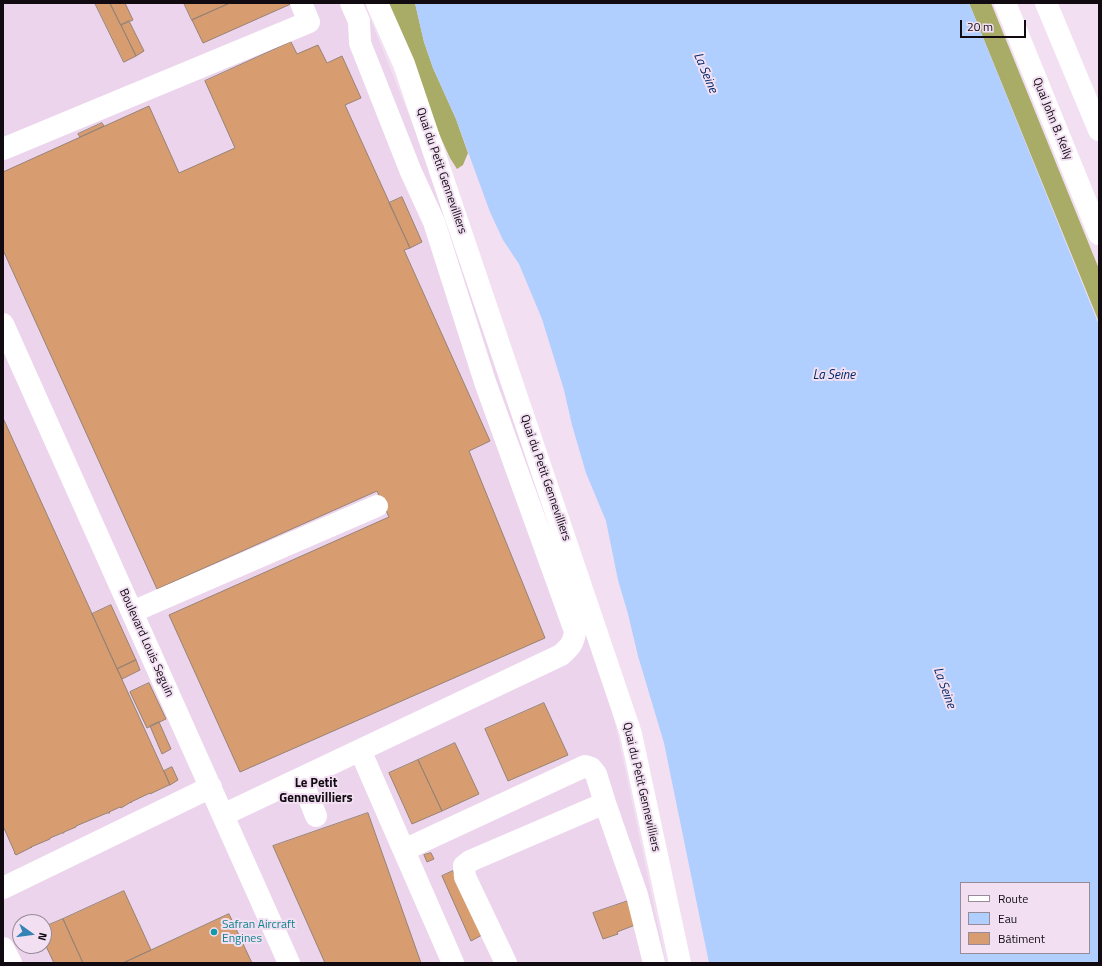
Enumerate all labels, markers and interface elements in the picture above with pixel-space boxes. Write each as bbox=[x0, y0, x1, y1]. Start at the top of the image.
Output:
scale bar bbox=[962, 12, 1028, 38]
text: 20 m bbox=[967, 17, 993, 36]
water label: La Seine bbox=[690, 50, 720, 96]
street label: Quai John B. Kelly bbox=[1029, 76, 1075, 162]
street label: Quai du Petit Gennevilliers bbox=[413, 106, 469, 236]
water label: La Seine bbox=[813, 368, 855, 384]
street label: Quai du Petit Gennevilliers bbox=[517, 413, 573, 543]
street label: Boulevard Louis Seguin bbox=[116, 587, 176, 699]
water label: La Seine bbox=[929, 665, 959, 711]
street label: Quai du Petit Gennevilliers bbox=[619, 721, 663, 853]
district label: Le Petit Gennevilliers bbox=[279, 776, 353, 807]
legend bbox=[960, 882, 1090, 954]
text: Route bbox=[998, 889, 1028, 908]
text: Eau bbox=[998, 909, 1017, 928]
north arrow bbox=[12, 914, 52, 954]
place label: Safran Aircraft Engines bbox=[222, 918, 295, 946]
marker: Safran Aircraft Engines bbox=[209, 927, 219, 937]
text: Bâtiment bbox=[998, 929, 1045, 948]
text: N bbox=[34, 931, 51, 942]

